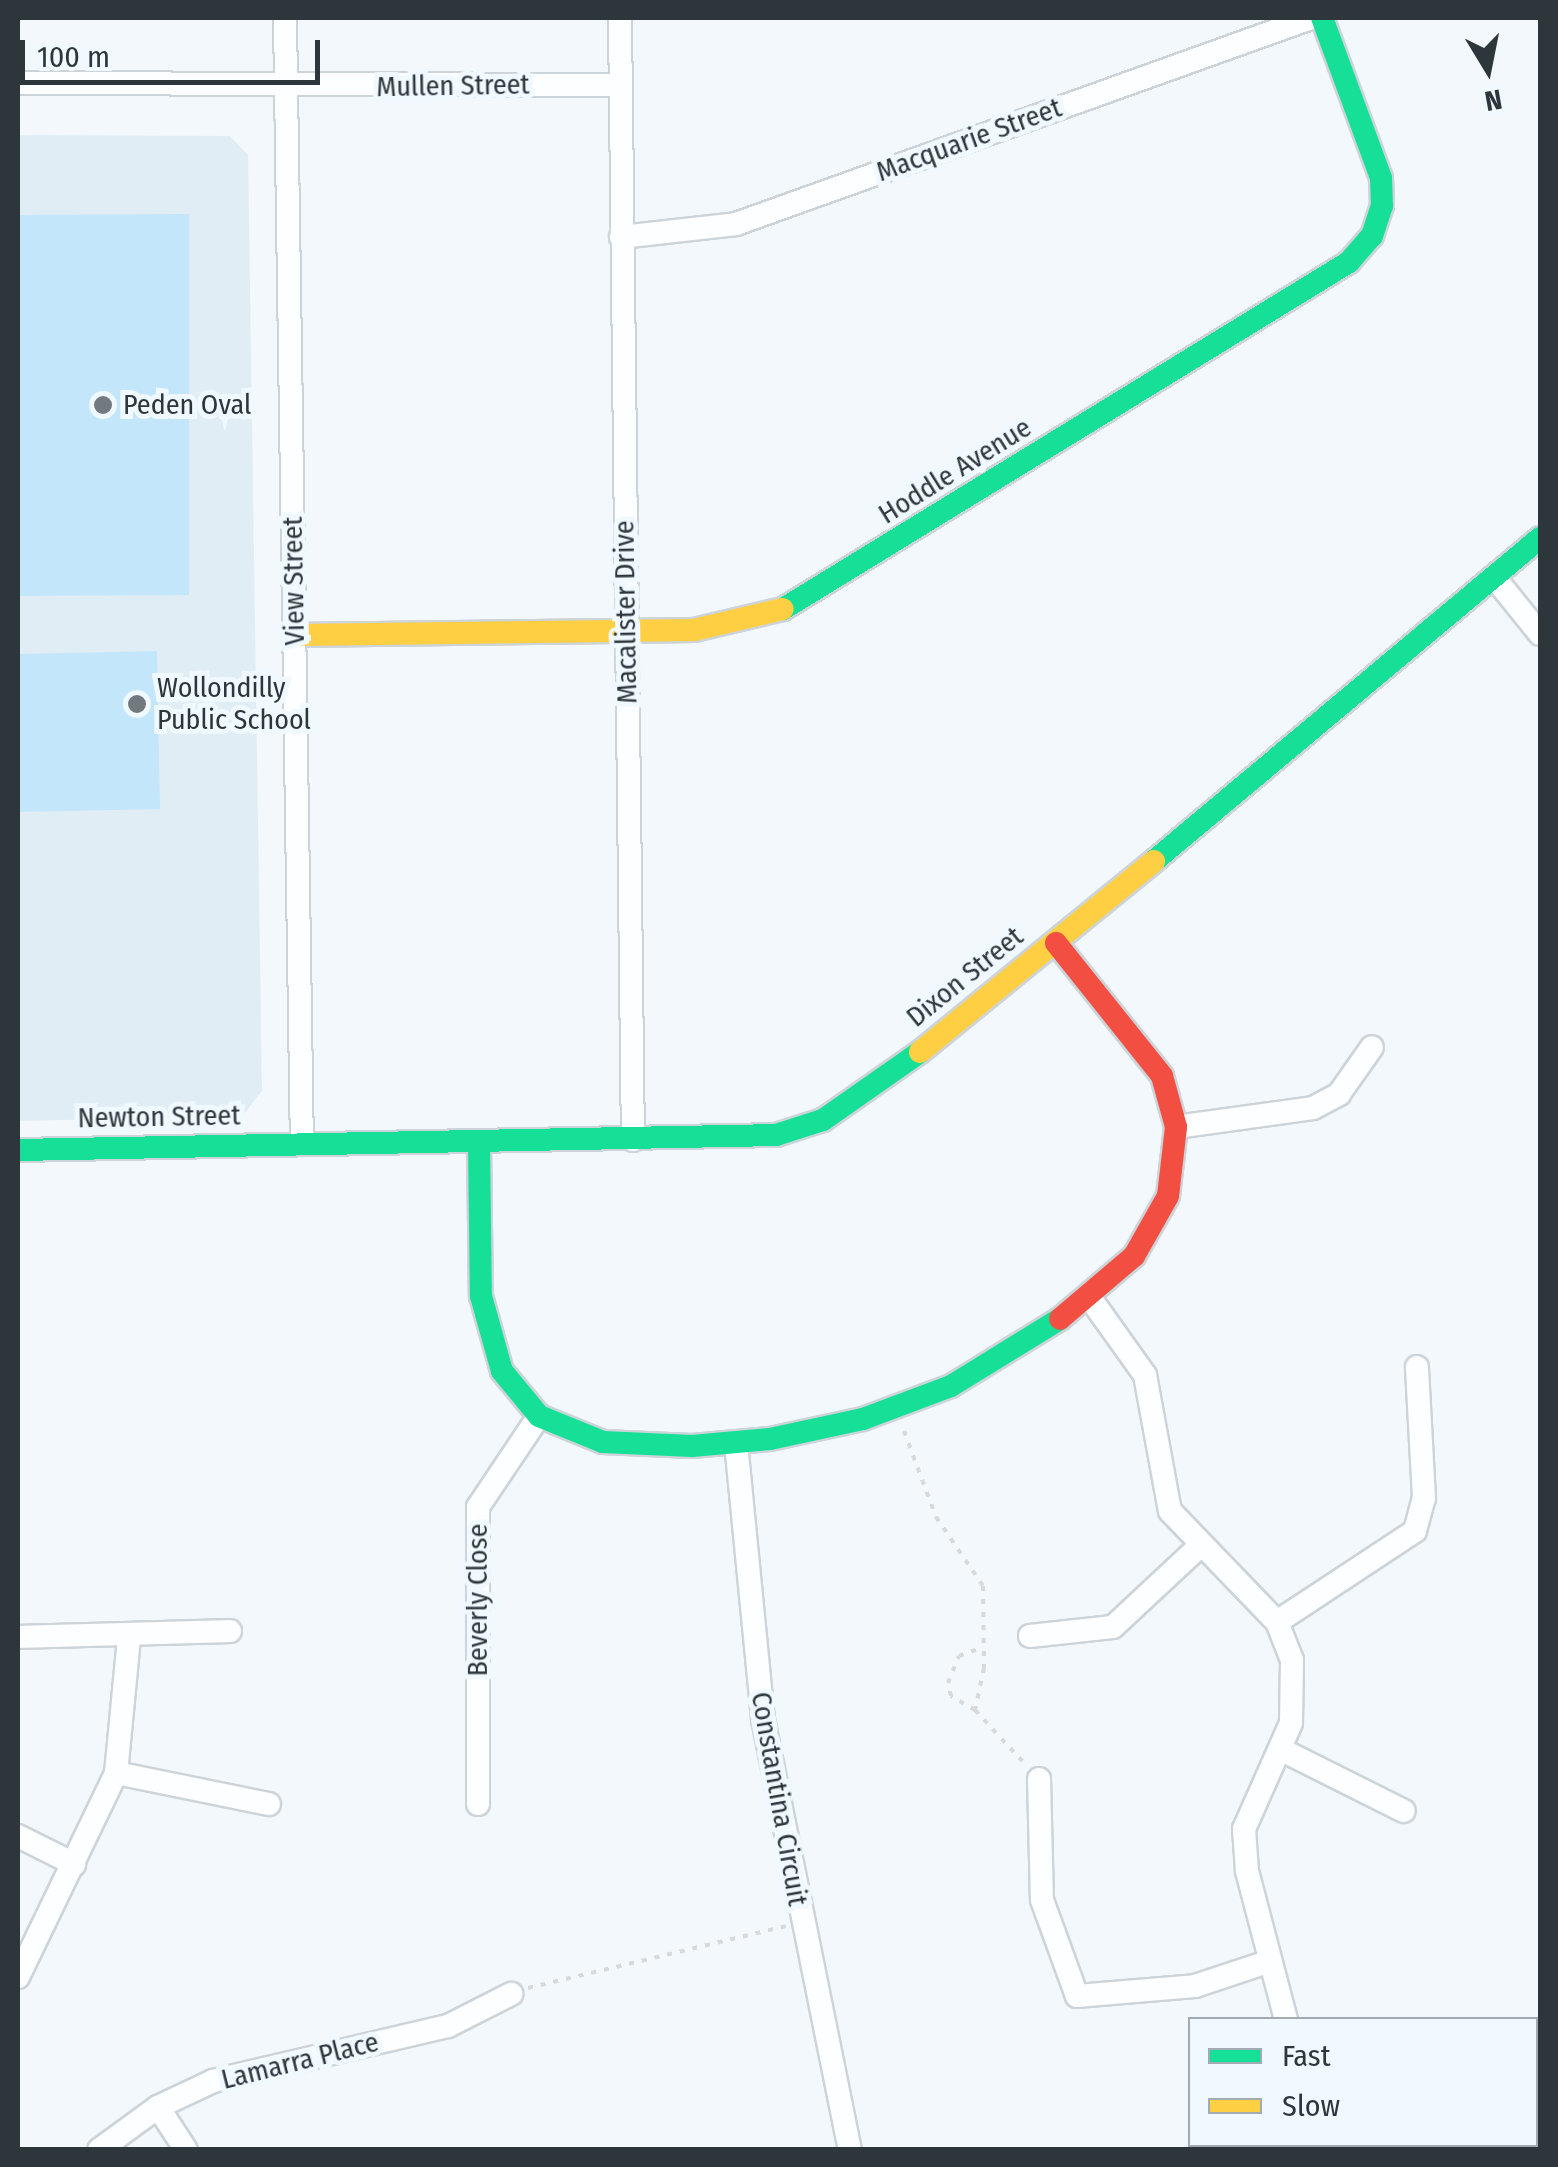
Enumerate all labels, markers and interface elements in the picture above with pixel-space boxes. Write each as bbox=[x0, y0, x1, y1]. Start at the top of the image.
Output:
scale bar bbox=[25, 20, 325, 82]
north arrow bbox=[1438, 20, 1538, 120]
text: 100 m bbox=[37, 39, 110, 75]
street label: Mullen Street bbox=[376, 68, 530, 104]
text: N bbox=[1482, 82, 1504, 118]
street label: Macquarie Street bbox=[872, 91, 1066, 189]
place label: Peden Oval bbox=[123, 388, 251, 422]
marker: Peden Oval bbox=[92, 394, 114, 416]
street label: Hoddle Avenue bbox=[873, 411, 1037, 531]
street label: View Street bbox=[276, 516, 312, 646]
street label: Macalister Drive bbox=[608, 520, 644, 704]
place label: Wollondilly Public School bbox=[157, 671, 311, 737]
marker: Wollondilly Public School bbox=[126, 693, 148, 715]
street label: Dixon Street bbox=[900, 920, 1030, 1034]
street label: Newton Street bbox=[77, 1099, 241, 1135]
street label: Beverly Close bbox=[461, 1524, 495, 1676]
street label: Constantina Circuit bbox=[744, 1689, 814, 1909]
legend bbox=[1188, 2017, 1538, 2147]
street label: Lamarra Place bbox=[218, 2025, 382, 2097]
text: Fast bbox=[1282, 2038, 1330, 2074]
text: Slow bbox=[1282, 2088, 1340, 2124]

